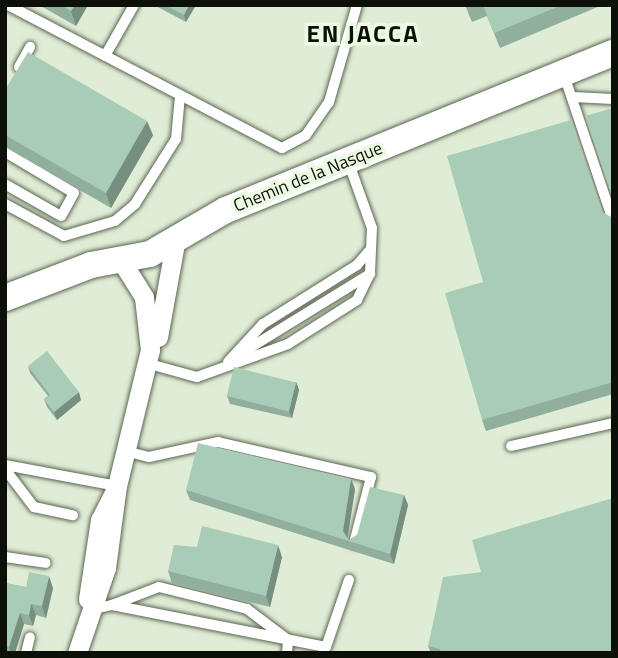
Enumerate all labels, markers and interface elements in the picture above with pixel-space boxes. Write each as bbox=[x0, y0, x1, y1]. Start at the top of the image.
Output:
district label: EN JACCA bbox=[307, 20, 419, 48]
street label: Chemin de la Nasque bbox=[230, 137, 386, 217]

